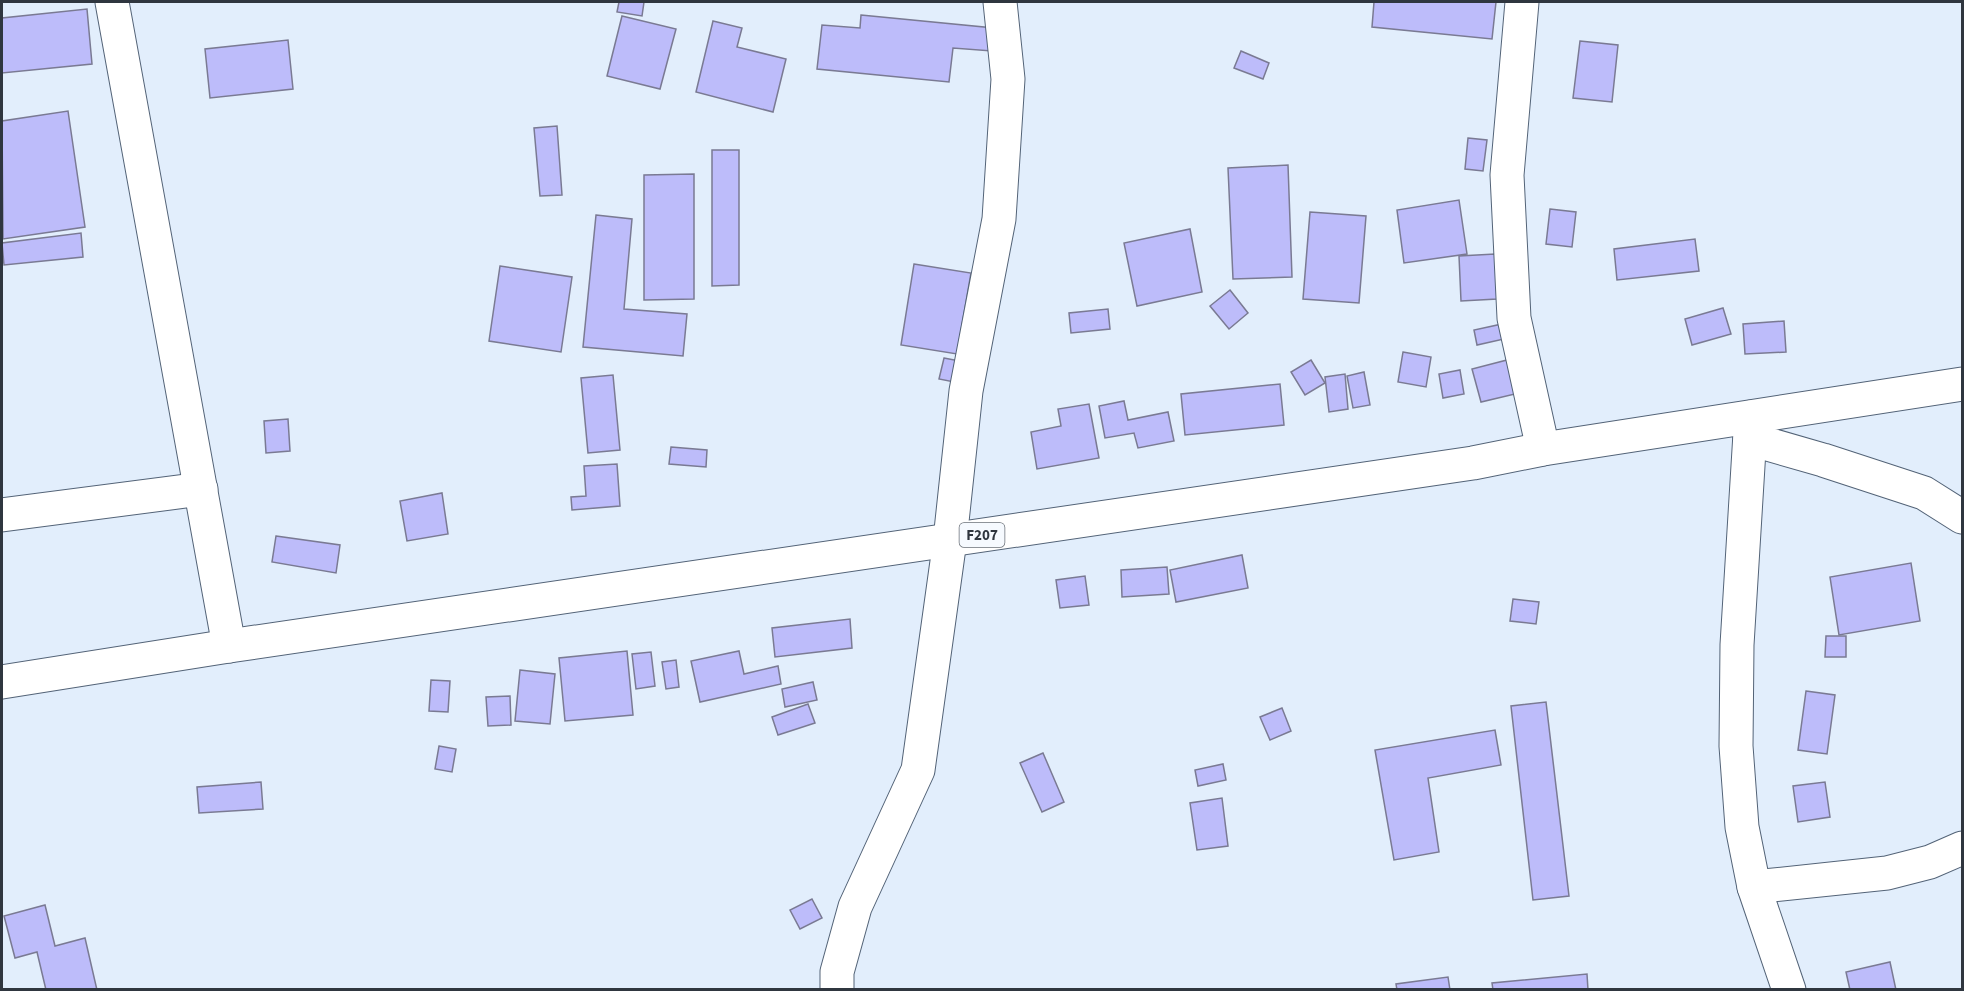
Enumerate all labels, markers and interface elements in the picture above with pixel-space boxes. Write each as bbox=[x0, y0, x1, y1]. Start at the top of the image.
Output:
road number: F207 bbox=[960, 523, 1004, 547]

